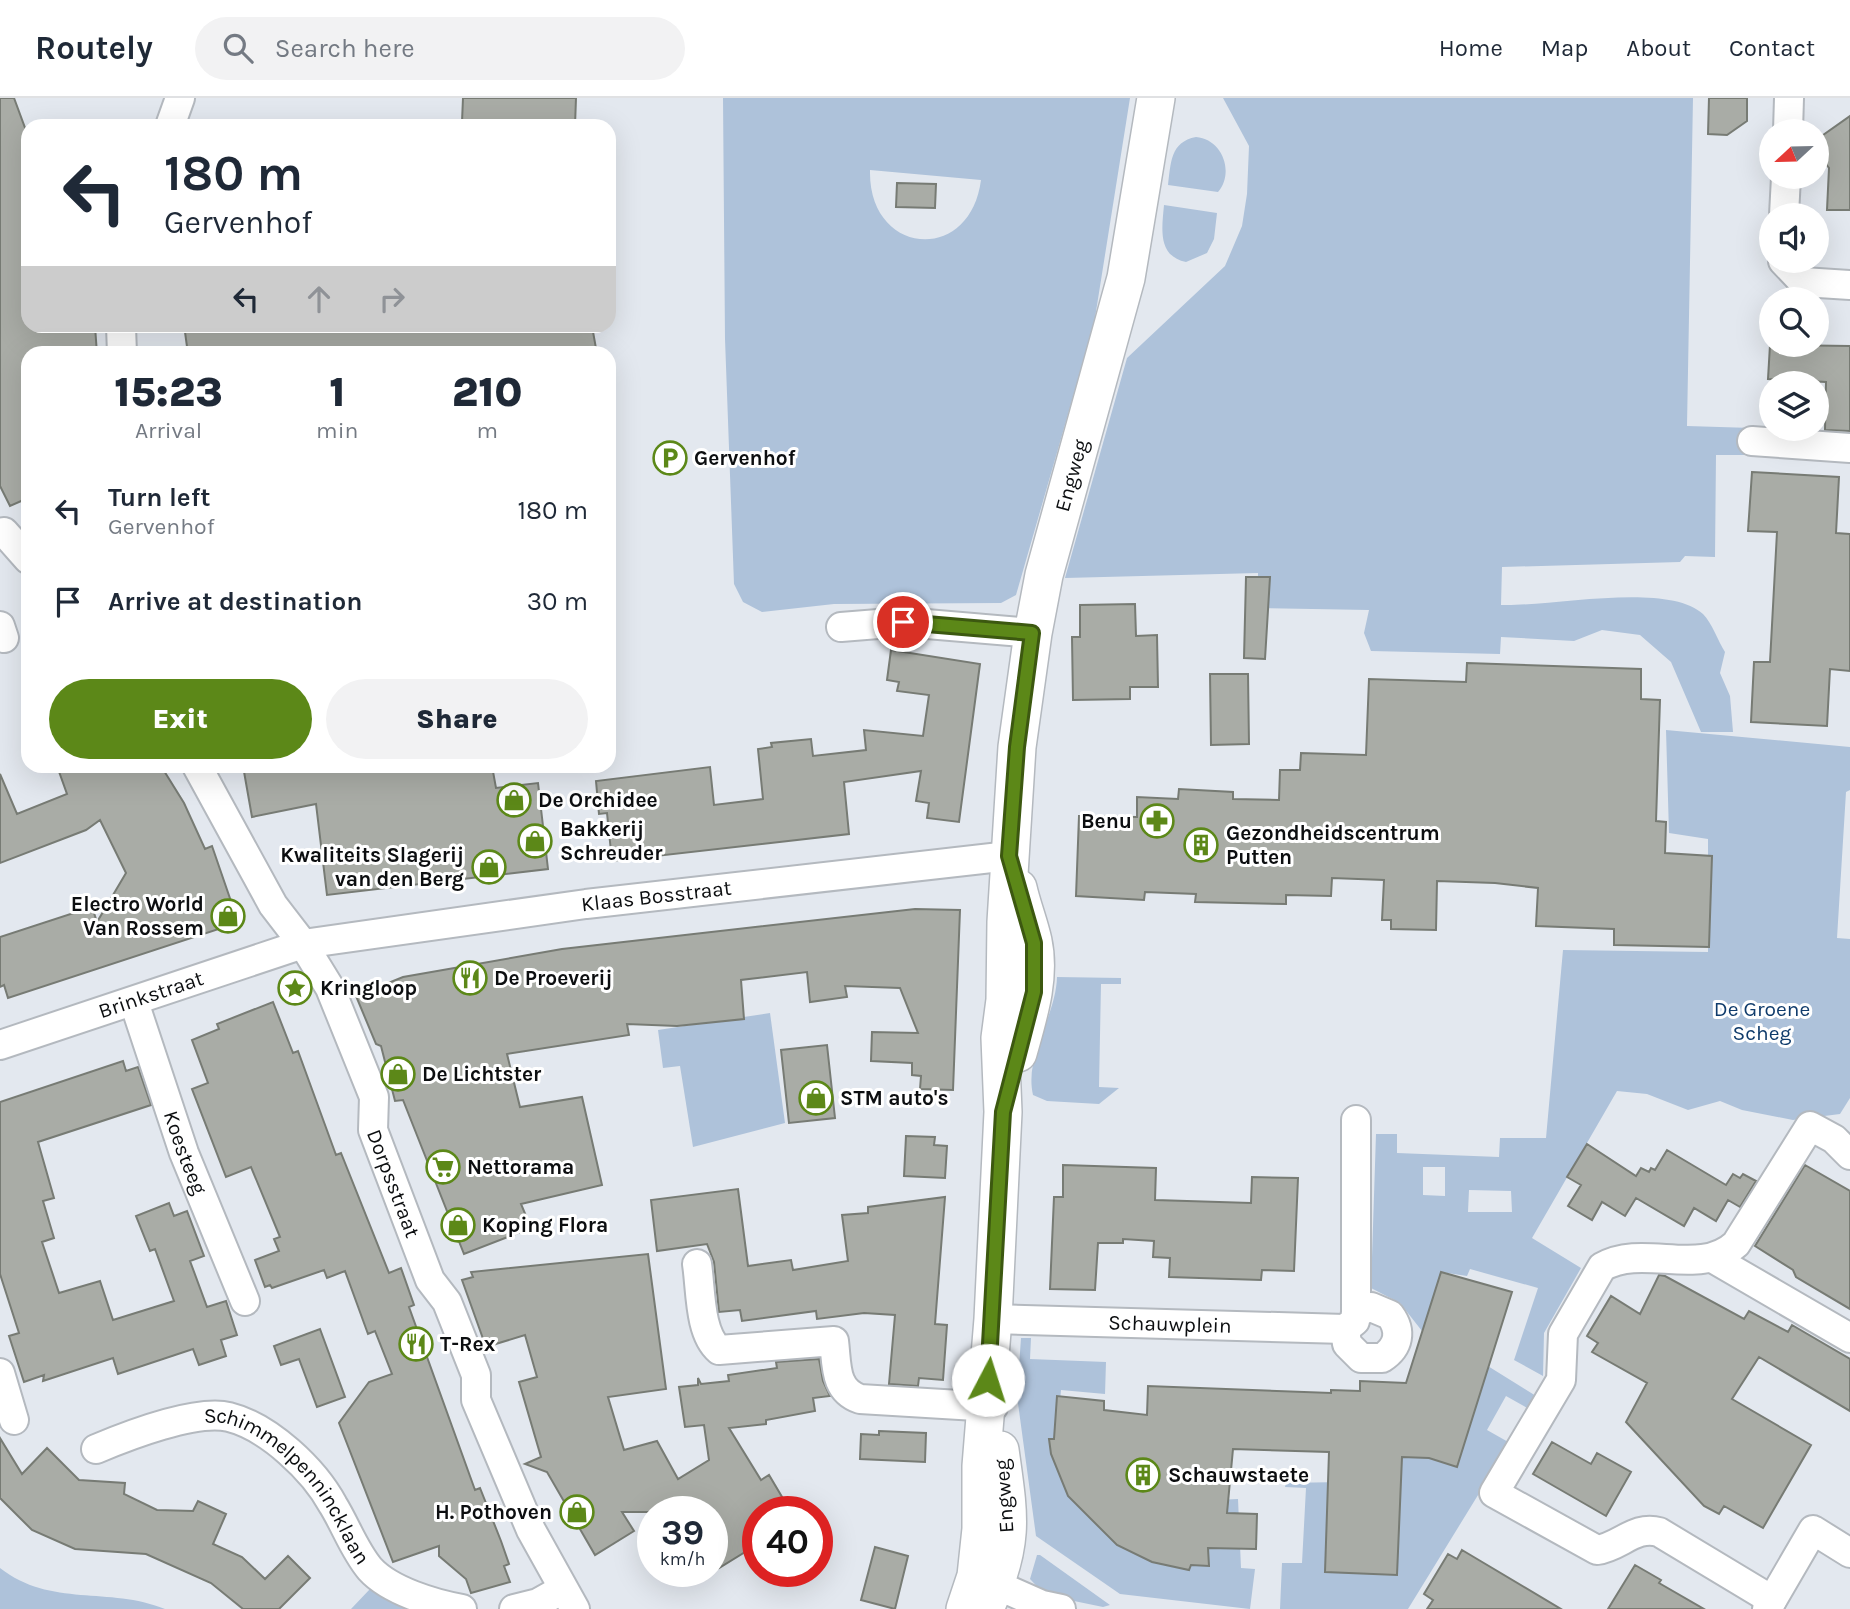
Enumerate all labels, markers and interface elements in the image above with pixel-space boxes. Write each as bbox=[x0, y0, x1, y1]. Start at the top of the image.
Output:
search box bbox=[195, 17, 685, 80]
text: Routely bbox=[35, 29, 153, 67]
icon: search bbox=[219, 29, 257, 67]
text: Search here bbox=[275, 33, 415, 64]
text: Home bbox=[1439, 34, 1503, 62]
text: Map bbox=[1541, 34, 1588, 62]
text: About bbox=[1626, 34, 1691, 62]
text: Contact bbox=[1729, 34, 1815, 62]
north arrow bbox=[1759, 119, 1829, 189]
map controls bbox=[1759, 119, 1829, 441]
text: 180 m bbox=[164, 145, 303, 202]
icon: left bbox=[49, 147, 140, 238]
button: sound bbox=[1759, 203, 1829, 273]
text: Gervenhof bbox=[164, 204, 312, 241]
icon: left bbox=[227, 280, 265, 318]
icon: ahead bbox=[300, 280, 338, 318]
icon: right bbox=[373, 280, 411, 318]
button: search bbox=[1759, 287, 1829, 357]
text: 15:23 bbox=[114, 367, 223, 417]
text: 1 bbox=[329, 367, 345, 417]
text: 210 bbox=[452, 367, 523, 417]
button: layers bbox=[1759, 371, 1829, 441]
text: Arrival bbox=[135, 417, 202, 444]
text: min bbox=[316, 417, 358, 444]
text: m bbox=[476, 417, 498, 444]
street label: Engweg bbox=[1050, 436, 1093, 514]
parking icon: Gervenhof bbox=[651, 439, 689, 477]
place label: Gervenhof bbox=[694, 446, 796, 470]
text: Turn left bbox=[108, 482, 210, 513]
icon: left bbox=[49, 492, 87, 530]
text: 180 m bbox=[518, 495, 588, 526]
text: Gervenhof bbox=[108, 513, 215, 540]
icon: arrive bbox=[49, 583, 87, 621]
text: Arrive at destination bbox=[108, 586, 362, 617]
text: 30 m bbox=[527, 586, 588, 617]
pin bbox=[873, 592, 933, 652]
icon: arrive bbox=[884, 603, 922, 641]
button: Exit bbox=[49, 679, 312, 759]
button: Share bbox=[326, 679, 588, 759]
shop icon: De Orchidee bbox=[495, 781, 533, 819]
place label: De Orchidee bbox=[538, 788, 658, 812]
pharmacy icon: Benu bbox=[1138, 802, 1176, 840]
place label: Benu bbox=[1081, 809, 1132, 833]
place label: Bakkerij Schreuder bbox=[560, 817, 663, 865]
place label: Gezondheidscentrum Putten bbox=[1226, 821, 1440, 869]
shop icon: Bakkerij Schreuder bbox=[516, 822, 554, 860]
building icon: Gezondheidscentrum Putten bbox=[1182, 826, 1220, 864]
place label: Kwaliteits Slagerij van den Berg bbox=[280, 843, 464, 891]
shop icon: Kwaliteits Slagerij van den Berg bbox=[470, 848, 508, 886]
street label: Klaas Bosstraat bbox=[580, 876, 733, 916]
place label: Electro World Van Rossem bbox=[71, 892, 204, 940]
shop icon: Electro World Van Rossem bbox=[209, 897, 247, 935]
restaurant icon: De Proeverij bbox=[451, 959, 489, 997]
street label: Brinkstraat bbox=[95, 966, 206, 1023]
place label: De Proeverij bbox=[494, 966, 613, 990]
place icon: Kringloop bbox=[276, 969, 314, 1007]
place label: Kringloop bbox=[320, 976, 417, 1000]
park label: De Groene Scheg bbox=[1714, 997, 1810, 1045]
shop icon: De Lichtster bbox=[379, 1055, 417, 1093]
place label: De Lichtster bbox=[422, 1062, 542, 1086]
shop icon: STM auto's bbox=[797, 1079, 835, 1117]
place label: STM auto's bbox=[840, 1086, 949, 1110]
street label: Koesteeg bbox=[159, 1108, 212, 1198]
street label: Dorpsstraat bbox=[362, 1126, 425, 1241]
supermarket icon: Nettorama bbox=[424, 1148, 462, 1186]
place label: Nettorama bbox=[467, 1155, 574, 1179]
shop icon: Koping Flora bbox=[439, 1206, 477, 1244]
place label: Koping Flora bbox=[482, 1213, 608, 1237]
street label: Schauwplein bbox=[1108, 1310, 1232, 1338]
restaurant icon: T-Rex bbox=[397, 1325, 435, 1363]
place label: T-Rex bbox=[440, 1332, 496, 1356]
position arrow bbox=[951, 1343, 1025, 1417]
street label: Schimmelpennincklaan bbox=[203, 1403, 375, 1569]
building icon: Schauwstaete bbox=[1124, 1456, 1162, 1494]
street label: Engweg bbox=[989, 1458, 1019, 1534]
place label: Schauwstaete bbox=[1168, 1463, 1309, 1487]
shop icon: H. Pothoven bbox=[558, 1493, 596, 1531]
speed limit sign: 40 bbox=[742, 1496, 833, 1587]
place label: H. Pothoven bbox=[435, 1500, 552, 1524]
text: 39 bbox=[661, 1512, 704, 1553]
text: km/h bbox=[660, 1548, 705, 1570]

